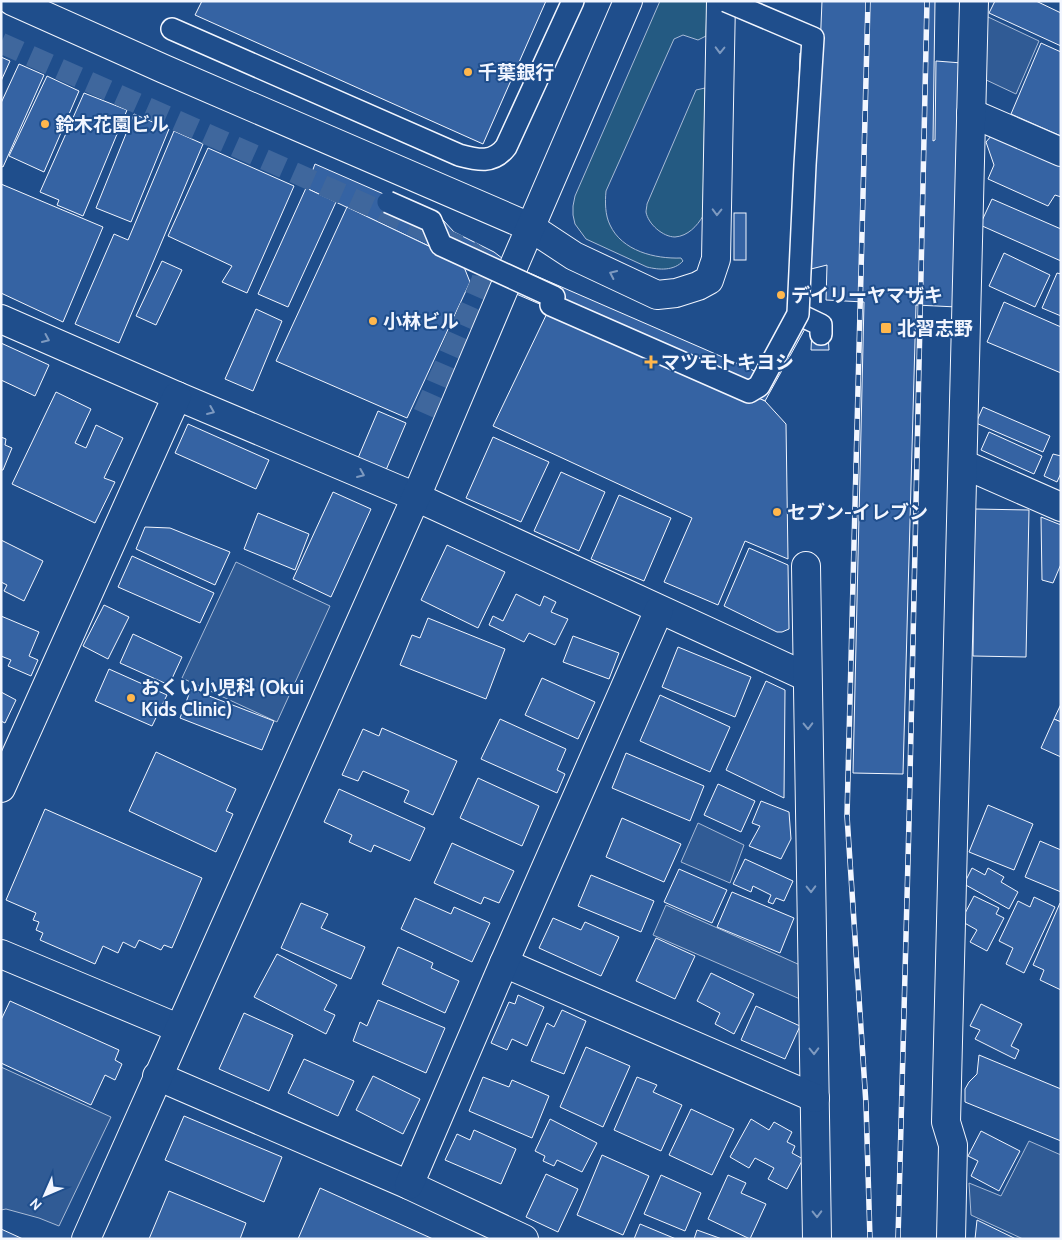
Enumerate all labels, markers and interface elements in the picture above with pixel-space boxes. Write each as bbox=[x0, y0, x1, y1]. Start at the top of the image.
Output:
one-way arrow bbox=[715, 46, 725, 54]
place label: 千葉銀行 bbox=[478, 61, 554, 84]
marker: 千葉銀行 bbox=[462, 66, 474, 78]
place label: 鈴木花園ビル bbox=[55, 113, 169, 136]
marker: 鈴木花園ビル bbox=[39, 118, 51, 130]
one-way arrow bbox=[712, 209, 722, 217]
one-way arrow bbox=[609, 270, 618, 280]
place label: デイリーヤマザキ bbox=[791, 284, 943, 307]
marker: デイリーヤマザキ bbox=[775, 289, 787, 301]
place label: 小林ビル bbox=[383, 310, 459, 333]
marker: 小林ビル bbox=[367, 315, 379, 327]
place label: 北習志野 bbox=[897, 317, 973, 340]
marker: 北習志野 bbox=[879, 321, 893, 335]
one-way arrow bbox=[41, 332, 50, 343]
place label: マツモトキヨシ bbox=[661, 351, 794, 374]
marker: マツモトキヨシ bbox=[645, 356, 657, 368]
one-way arrow bbox=[206, 404, 215, 415]
one-way arrow bbox=[356, 467, 365, 478]
place label: セブン-イレブン bbox=[787, 501, 928, 524]
marker: セブン-イレブン bbox=[771, 506, 783, 518]
place label: おくい小児科 (Okui Kids Clinic) bbox=[141, 676, 304, 721]
marker: おくい小児科 (Okui Kids Clinic) bbox=[125, 692, 137, 704]
one-way arrow bbox=[803, 722, 813, 730]
one-way arrow bbox=[806, 885, 817, 893]
one-way arrow bbox=[809, 1047, 820, 1055]
north arrow bbox=[20, 1170, 70, 1220]
text: N bbox=[26, 1194, 46, 1214]
one-way arrow bbox=[812, 1210, 822, 1218]

